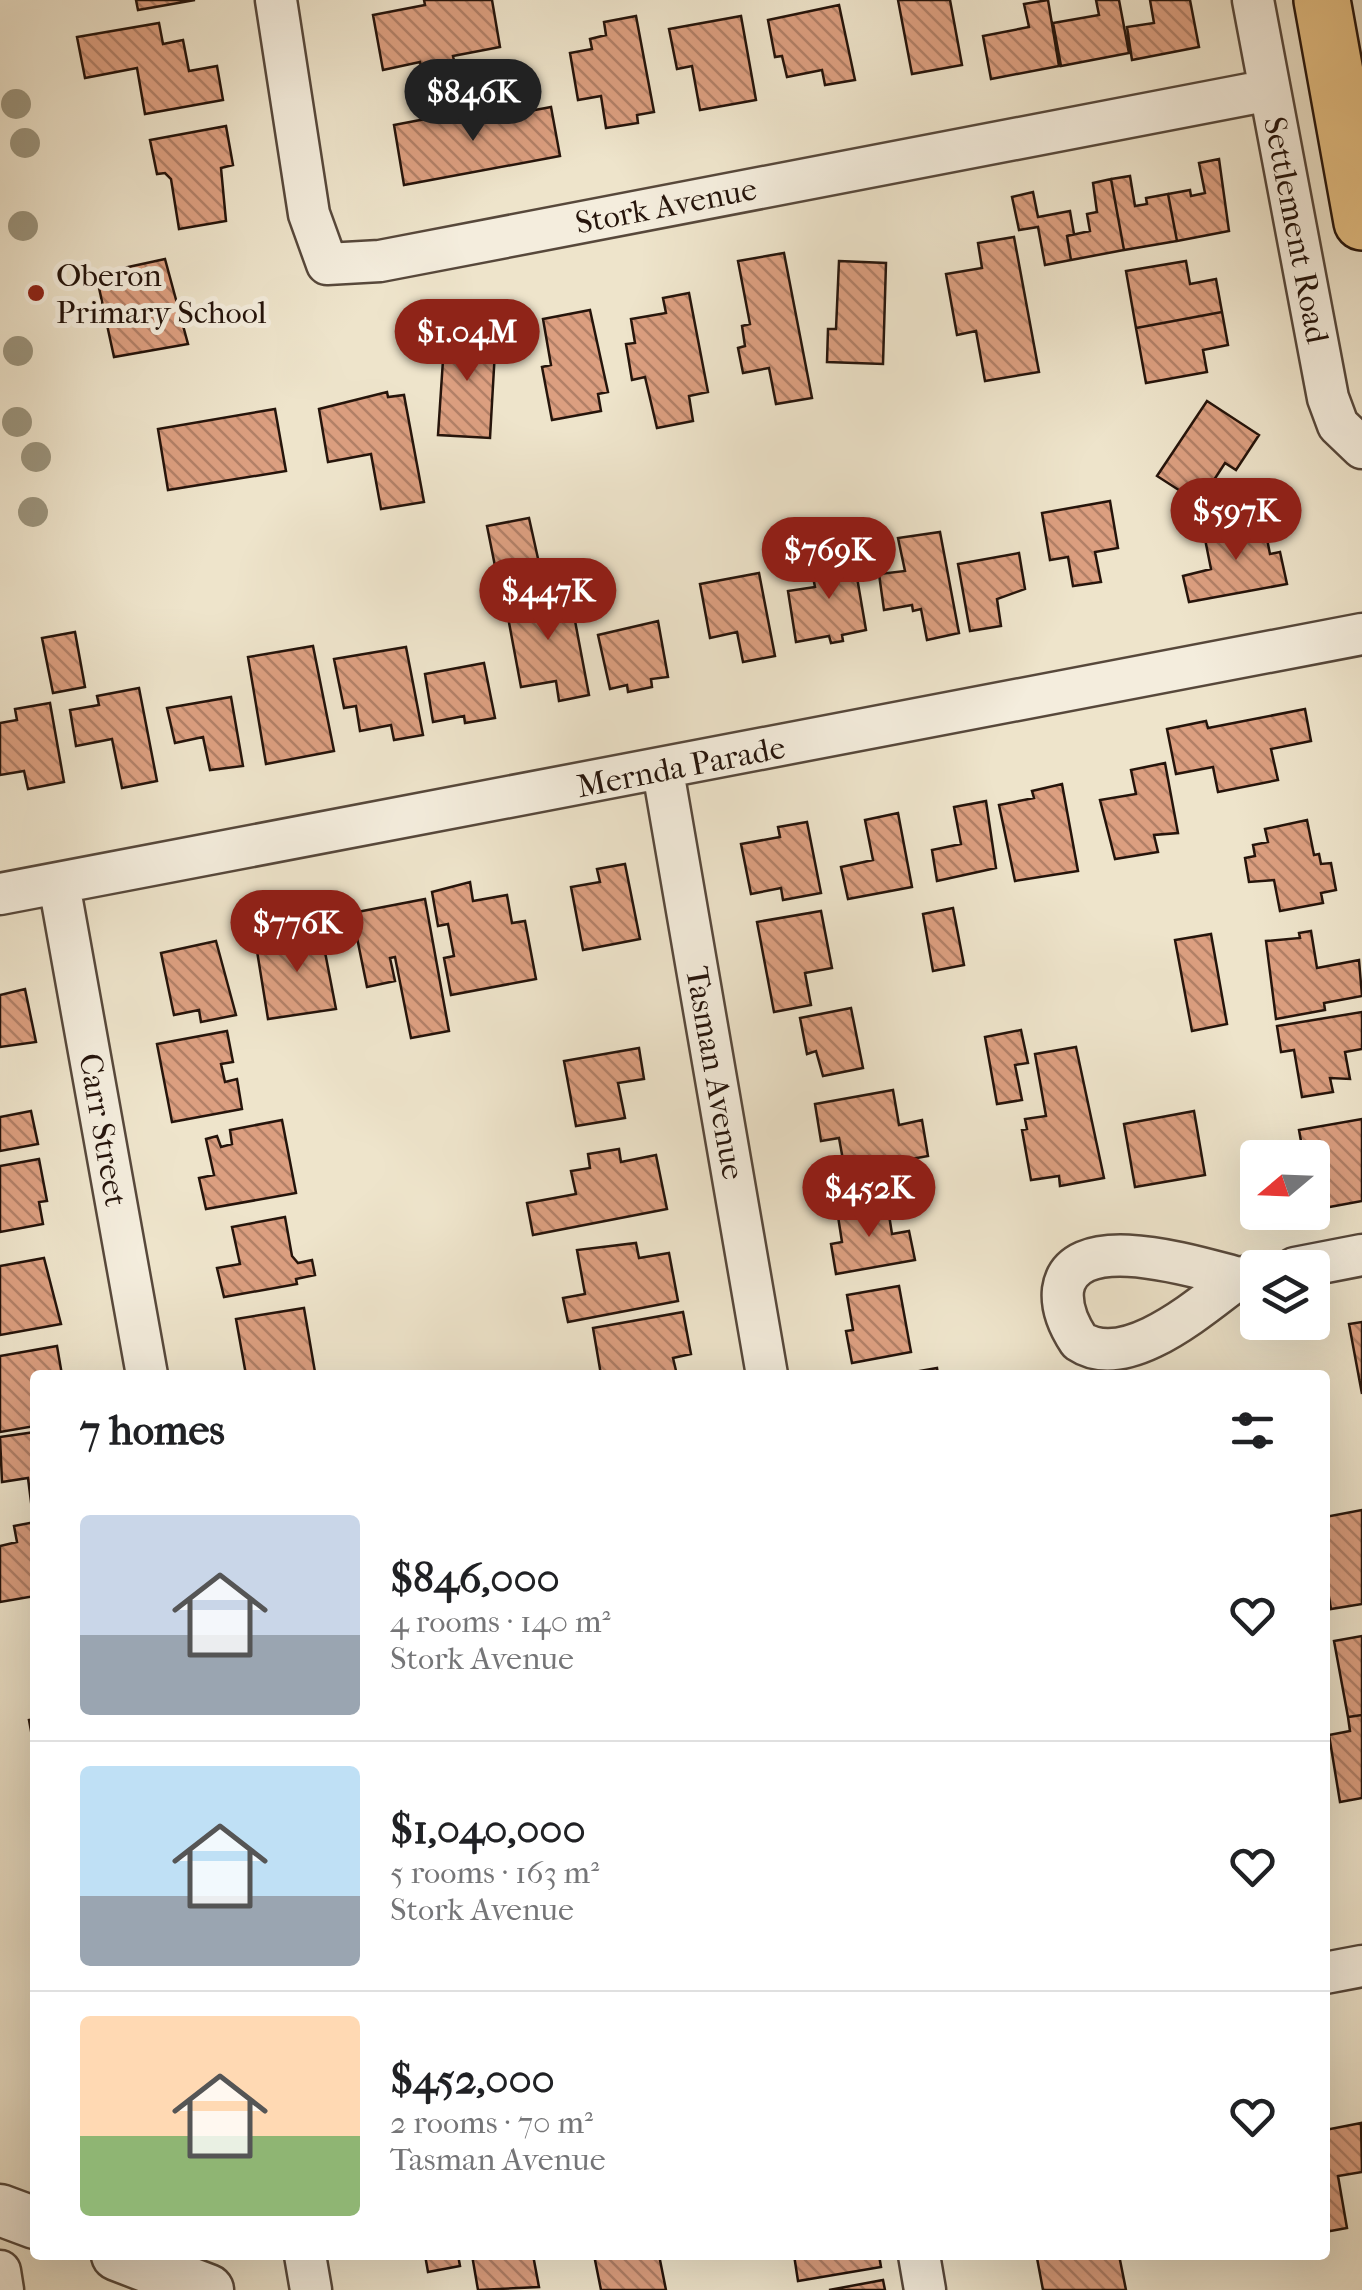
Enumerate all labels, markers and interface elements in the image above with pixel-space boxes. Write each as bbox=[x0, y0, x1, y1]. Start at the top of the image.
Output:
pin: $846K bbox=[403, 59, 543, 144]
text: $846K bbox=[426, 73, 520, 110]
street label: Settlement Road bbox=[1256, 114, 1336, 347]
street label: Stork Avenue bbox=[572, 170, 760, 242]
place label: Oberon Primary School bbox=[56, 257, 267, 331]
marker: Oberon Primary School bbox=[25, 282, 47, 304]
pin: $1.04M bbox=[386, 299, 548, 384]
text: $1.04M bbox=[417, 313, 517, 350]
pin: $597K bbox=[1166, 478, 1306, 563]
text: $597K bbox=[1193, 492, 1279, 529]
pin: $769K bbox=[759, 517, 899, 602]
text: $769K bbox=[784, 531, 874, 568]
pin: $447K bbox=[478, 558, 618, 643]
text: $447K bbox=[501, 572, 595, 609]
street label: Mernda Parade bbox=[574, 729, 788, 805]
pin: $776K bbox=[227, 890, 367, 975]
text: $776K bbox=[252, 904, 342, 941]
street label: Tasman Avenue bbox=[678, 964, 752, 1183]
street label: Carr Street bbox=[71, 1051, 135, 1210]
north arrow bbox=[1240, 1140, 1330, 1230]
map controls bbox=[1240, 1140, 1330, 1340]
pin: $452K bbox=[799, 1155, 939, 1240]
text: $452K bbox=[824, 1169, 914, 1206]
button: layers bbox=[1240, 1250, 1330, 1340]
icon: filters bbox=[1225, 1403, 1280, 1458]
text: 7 homes bbox=[80, 1406, 225, 1455]
text: $846,000 bbox=[390, 1554, 560, 1603]
icon: home bbox=[160, 1555, 280, 1675]
icon: heart bbox=[1225, 1588, 1280, 1643]
text: 4 rooms · 140 m² bbox=[390, 1603, 611, 1640]
text: Stork Avenue bbox=[390, 1640, 574, 1677]
text: $1,040,000 bbox=[390, 1805, 586, 1854]
icon: home bbox=[160, 1806, 280, 1926]
icon: heart bbox=[1225, 1839, 1280, 1894]
text: 5 rooms · 163 m² bbox=[390, 1854, 599, 1891]
text: Stork Avenue bbox=[390, 1891, 574, 1928]
text: $452,000 bbox=[390, 2055, 555, 2104]
icon: home bbox=[160, 2056, 280, 2176]
icon: heart bbox=[1225, 2089, 1280, 2144]
text: 2 rooms · 70 m² bbox=[390, 2104, 593, 2141]
text: Tasman Avenue bbox=[390, 2141, 606, 2178]

